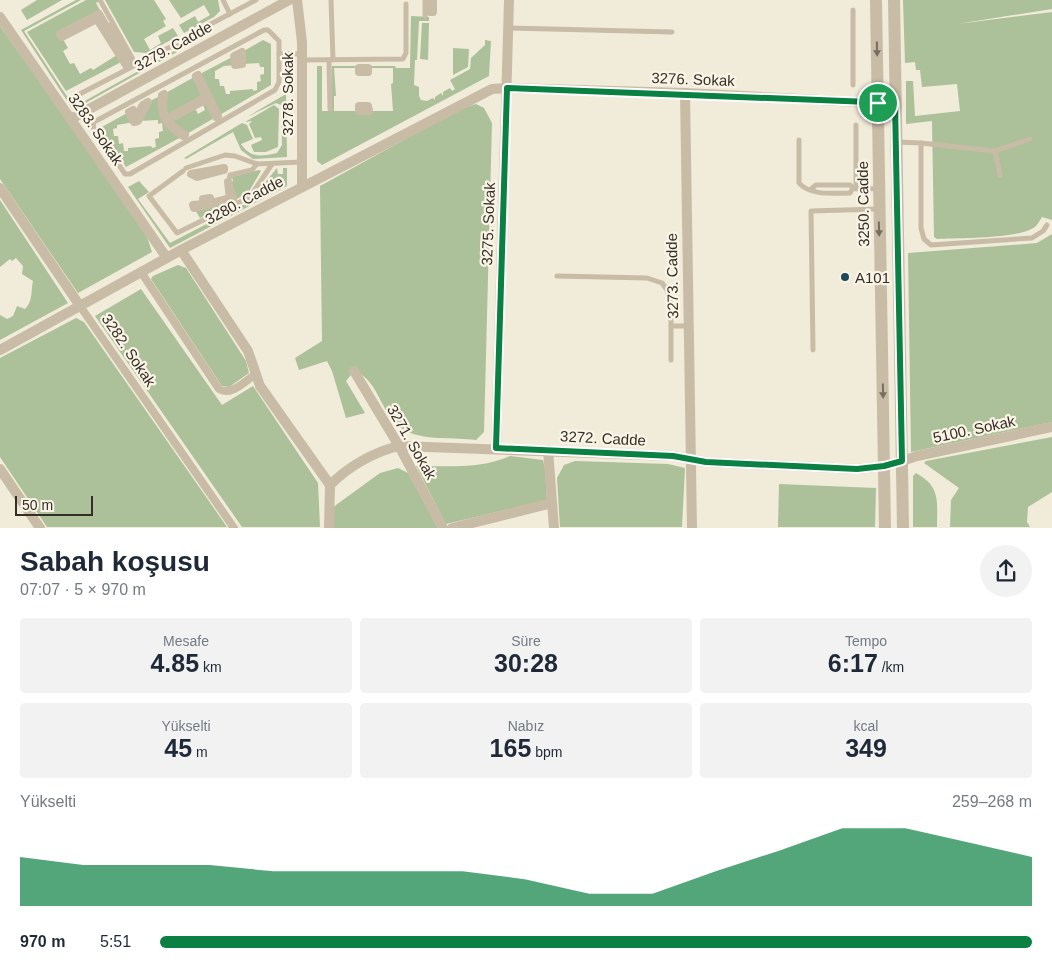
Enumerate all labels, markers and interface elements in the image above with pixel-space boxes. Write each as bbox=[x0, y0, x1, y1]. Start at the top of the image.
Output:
street label: 3279. Cadde bbox=[131, 18, 215, 74]
one-way arrow bbox=[873, 41, 881, 57]
street label: 3278. Sokak bbox=[279, 52, 296, 136]
street label: 3276. Sokak bbox=[651, 69, 735, 89]
pin bbox=[857, 82, 899, 124]
icon: arrive bbox=[864, 89, 892, 117]
street label: 3283. Sokak bbox=[65, 90, 127, 168]
street label: 3250. Cadde bbox=[854, 161, 872, 247]
street label: 3280. Cadde bbox=[202, 172, 286, 228]
street label: 3275. Sokak bbox=[478, 182, 498, 266]
one-way arrow bbox=[875, 221, 883, 237]
street label: 3273. Cadde bbox=[663, 233, 681, 319]
place label: A101 bbox=[855, 269, 890, 286]
marker: A101 bbox=[839, 271, 851, 283]
street label: 3282. Sokak bbox=[99, 311, 160, 390]
one-way arrow bbox=[879, 383, 887, 399]
street label: 3271. Sokak bbox=[384, 402, 440, 483]
street label: 5100. Sokak bbox=[931, 412, 1017, 446]
street label: 3272. Cadde bbox=[560, 427, 646, 449]
scale bar bbox=[15, 492, 92, 516]
text: 50 m bbox=[22, 497, 53, 513]
button: share bbox=[980, 545, 1032, 597]
text: Sabah koşusu bbox=[20, 546, 210, 577]
text: 07:07 · 5 × 970 m bbox=[20, 581, 146, 598]
text: Mesafe bbox=[163, 633, 209, 649]
text: Süre bbox=[511, 633, 541, 649]
text: Tempo bbox=[845, 633, 887, 649]
text: 4.85 bbox=[150, 649, 199, 677]
text: 30:28 bbox=[494, 649, 558, 677]
text: 6:17 bbox=[828, 649, 878, 677]
text: km bbox=[199, 659, 222, 675]
text: /km bbox=[878, 659, 904, 675]
text: Yükselti bbox=[161, 718, 211, 734]
text: Nabız bbox=[508, 718, 544, 734]
text: kcal bbox=[854, 718, 878, 734]
text: 45 bbox=[164, 734, 192, 762]
text: 165 bbox=[490, 734, 531, 762]
text: 349 bbox=[845, 734, 887, 762]
text: m bbox=[192, 744, 208, 760]
text: bpm bbox=[531, 744, 562, 760]
text: Yükselti bbox=[20, 793, 76, 810]
text: 259–268 m bbox=[952, 793, 1032, 810]
text: 970 m bbox=[20, 933, 65, 950]
text: 5:51 bbox=[100, 933, 131, 950]

